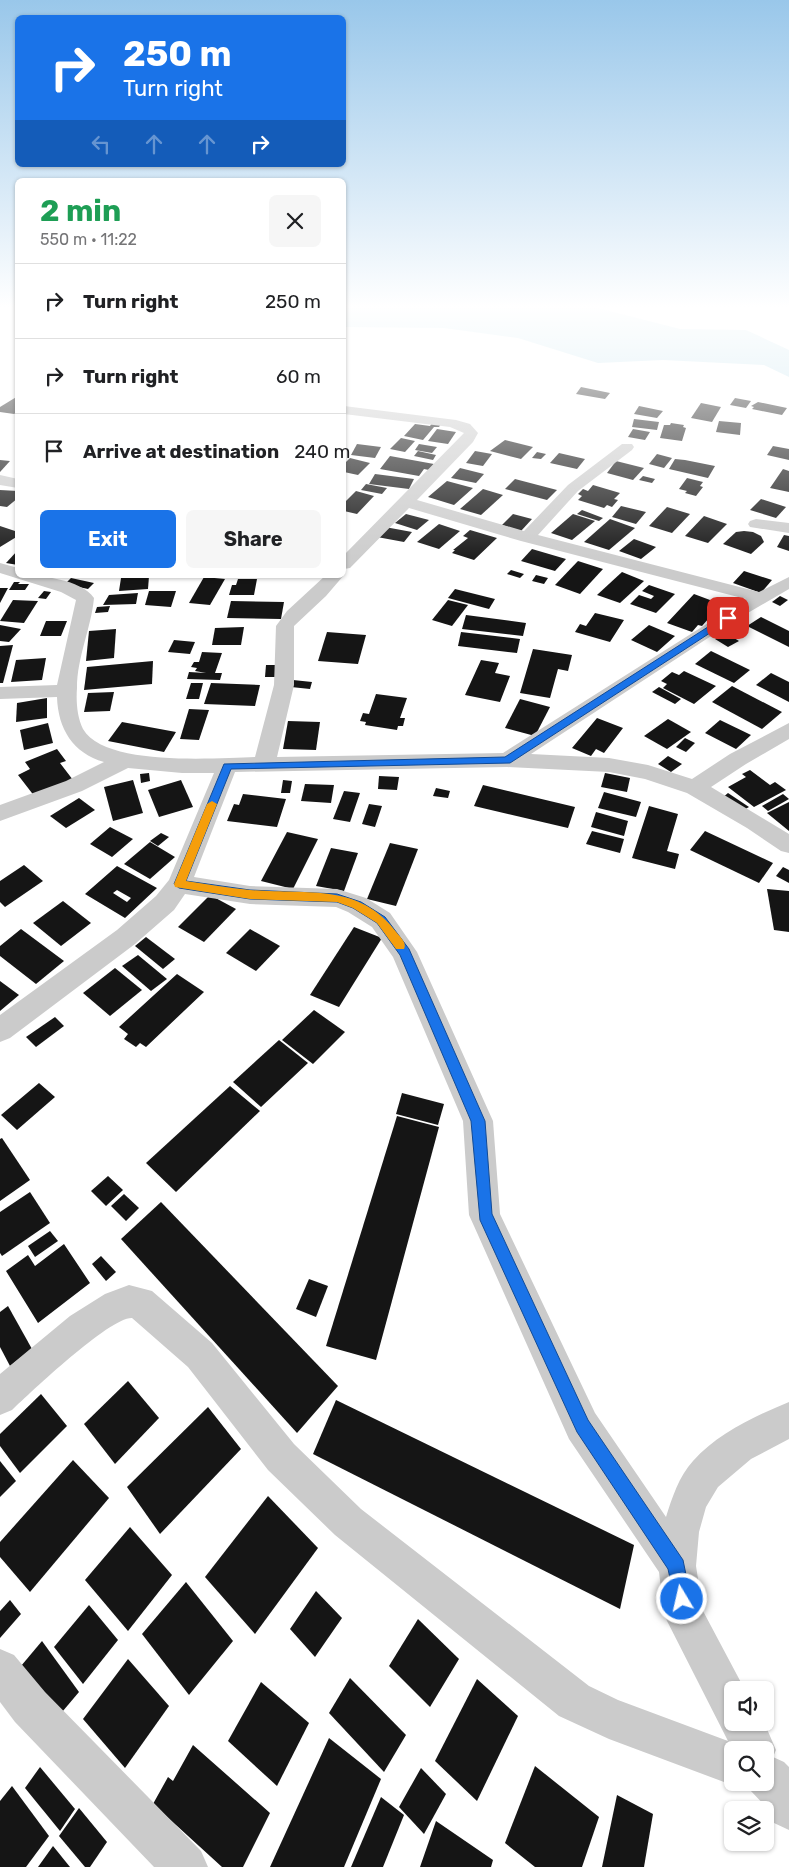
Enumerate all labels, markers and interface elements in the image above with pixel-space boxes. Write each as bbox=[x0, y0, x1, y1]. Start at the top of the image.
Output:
text: 250 m bbox=[123, 33, 232, 75]
icon: right bbox=[40, 35, 105, 100]
text: Turn right bbox=[123, 75, 223, 102]
icon: left bbox=[87, 130, 115, 158]
icon: ahead bbox=[140, 130, 168, 158]
icon: ahead bbox=[193, 130, 221, 158]
icon: right bbox=[246, 130, 274, 158]
text: 2 min bbox=[40, 193, 121, 229]
button: close bbox=[269, 195, 321, 247]
text: 550 m · 11:22 bbox=[40, 230, 137, 249]
icon: right bbox=[40, 287, 68, 315]
text: Turn right bbox=[83, 290, 178, 313]
text: 250 m bbox=[265, 290, 321, 313]
icon: right bbox=[40, 362, 68, 390]
text: Turn right bbox=[83, 365, 178, 388]
text: 60 m bbox=[276, 365, 321, 388]
icon: arrive bbox=[40, 437, 68, 465]
text: Arrive at destination bbox=[83, 440, 279, 463]
text: 240 m bbox=[294, 440, 351, 463]
button: Exit bbox=[40, 510, 176, 568]
button: Share bbox=[186, 510, 321, 568]
pin bbox=[707, 597, 749, 639]
icon: arrive bbox=[714, 604, 742, 632]
position arrow bbox=[655, 1572, 707, 1624]
map controls bbox=[724, 1681, 774, 1851]
button: sound bbox=[724, 1681, 774, 1731]
button: search bbox=[724, 1741, 774, 1791]
button: layers bbox=[724, 1801, 774, 1851]

